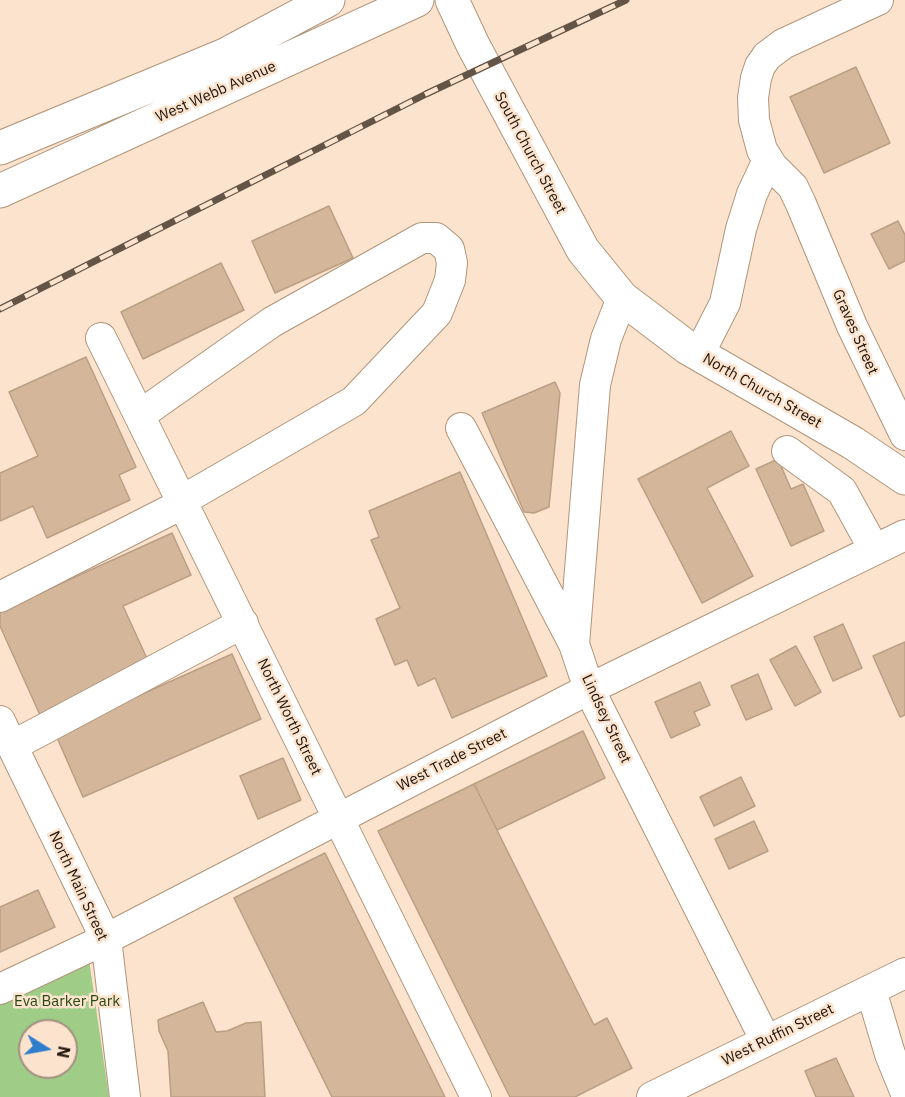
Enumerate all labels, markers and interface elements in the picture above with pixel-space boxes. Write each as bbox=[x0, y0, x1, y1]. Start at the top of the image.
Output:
street label: West Webb Avenue bbox=[153, 57, 279, 127]
street label: South Church Street bbox=[490, 89, 570, 217]
street label: Graves Street bbox=[828, 287, 882, 377]
street label: North Church Street bbox=[699, 350, 825, 432]
street label: North Worth Street bbox=[253, 656, 325, 778]
street label: Lindsey Street bbox=[578, 672, 634, 766]
street label: West Trade Street bbox=[394, 725, 510, 795]
street label: North Main Street bbox=[45, 828, 111, 944]
park label: Eva Barker Park bbox=[14, 993, 120, 1011]
street label: West Ruffin Street bbox=[719, 1000, 837, 1070]
north arrow bbox=[18, 1019, 78, 1079]
text: N bbox=[53, 1044, 75, 1060]

